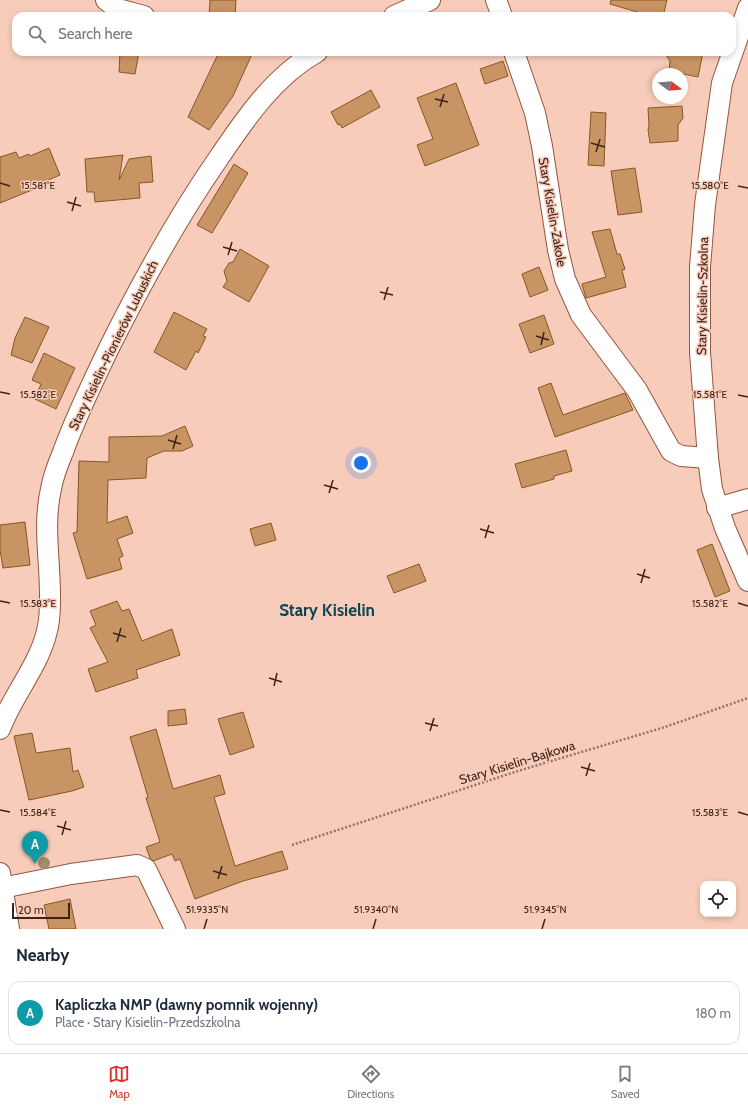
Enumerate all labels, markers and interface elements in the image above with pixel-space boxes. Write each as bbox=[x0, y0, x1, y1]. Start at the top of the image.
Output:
search box bbox=[12, 12, 736, 56]
icon: search bbox=[26, 23, 48, 45]
text: Search here bbox=[58, 25, 133, 43]
north arrow bbox=[652, 68, 688, 104]
street label: Stary Kisielin-Zakole bbox=[536, 156, 571, 268]
text: 15.581°E bbox=[21, 179, 55, 192]
text: 15.580°E bbox=[691, 179, 729, 192]
street label: Stary Kisielin-Szkolna bbox=[693, 236, 711, 355]
street label: Stary Kisielin-Pionierów Lubuskich bbox=[65, 257, 161, 433]
text: 15.582°E bbox=[20, 388, 56, 401]
text: 15.581°E bbox=[693, 388, 727, 401]
your location bbox=[351, 453, 371, 473]
text: 15.583°E bbox=[20, 597, 56, 610]
text: 15.582°E bbox=[692, 597, 728, 610]
district label: Stary Kisielin bbox=[279, 600, 375, 620]
street label: Stary Kisielin-Bajkowa bbox=[457, 737, 578, 788]
text: 15.584°E bbox=[20, 806, 57, 819]
text: 15.583°E bbox=[692, 806, 728, 819]
pin: A bbox=[22, 831, 48, 864]
map controls bbox=[700, 881, 736, 917]
button: locate bbox=[700, 881, 736, 917]
scale bar bbox=[12, 901, 70, 920]
text: 20 m bbox=[18, 903, 44, 917]
text: 51.9335°N bbox=[186, 903, 228, 916]
text: 51.9340°N bbox=[354, 903, 398, 916]
text: 51.9345°N bbox=[524, 903, 566, 916]
text: Nearby bbox=[16, 945, 69, 965]
text: Kapliczka NMP (dawny pomnik wojenny) bbox=[55, 996, 318, 1014]
text: A bbox=[26, 1005, 34, 1021]
text: 180 m bbox=[695, 1005, 731, 1021]
text: Place · Stary Kisielin-Przedszkolna bbox=[55, 1014, 241, 1030]
tab: Map bbox=[108, 1063, 130, 1101]
tab: Directions bbox=[347, 1063, 394, 1101]
tab: Saved bbox=[611, 1063, 640, 1101]

